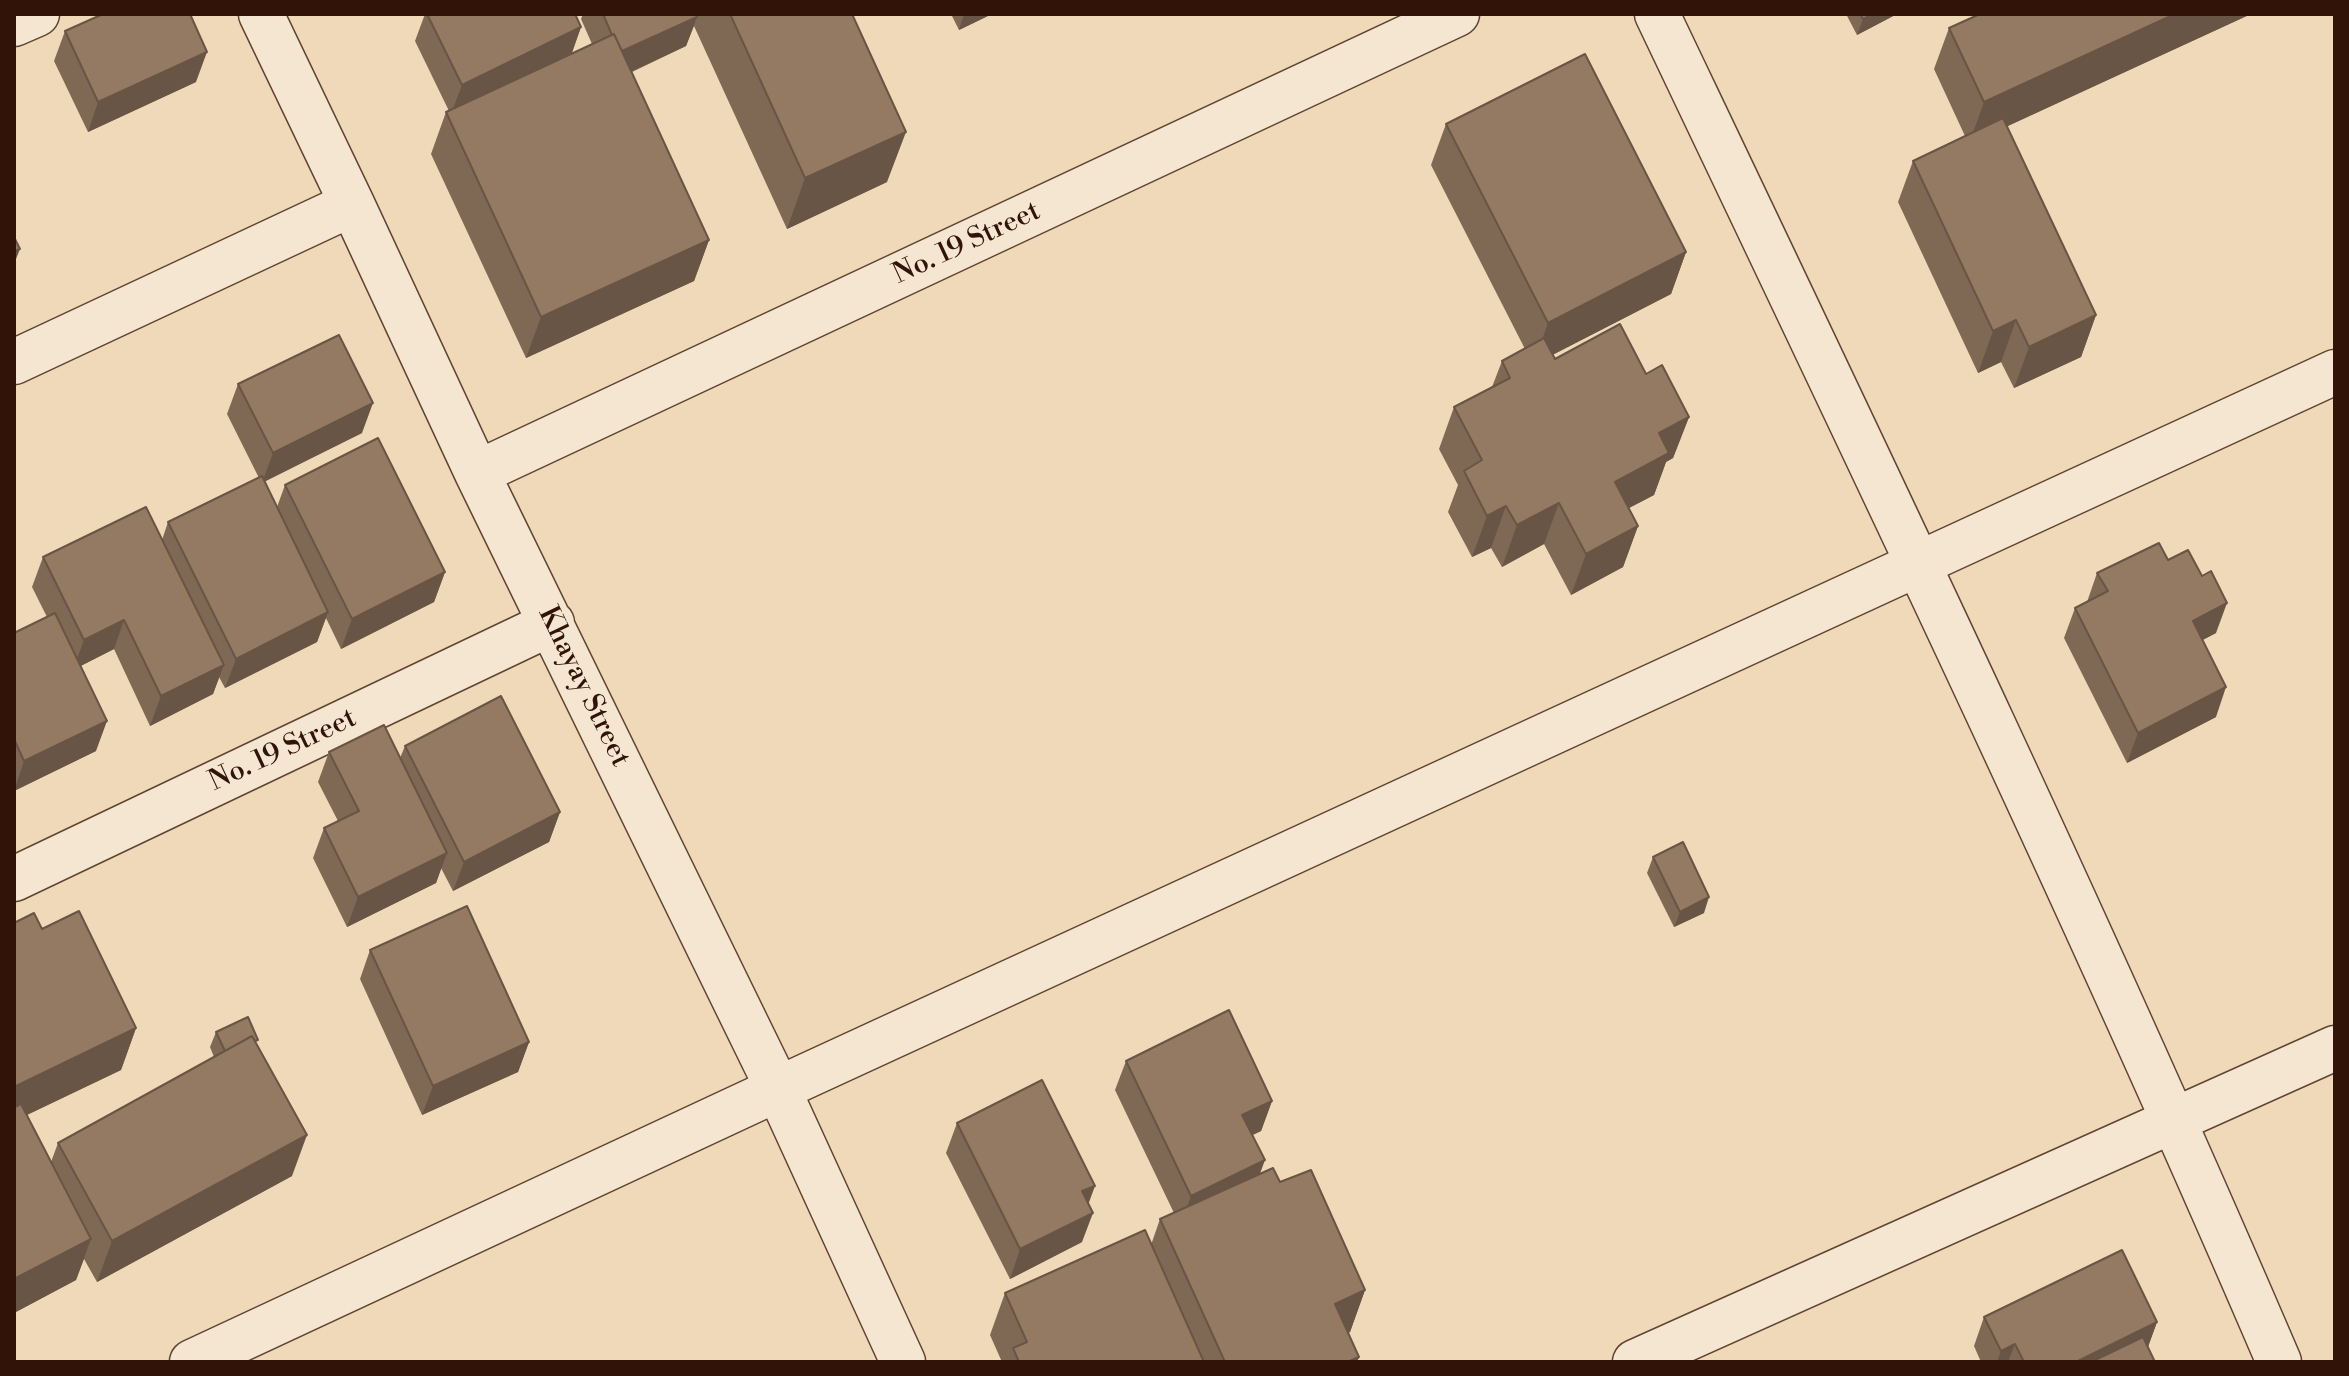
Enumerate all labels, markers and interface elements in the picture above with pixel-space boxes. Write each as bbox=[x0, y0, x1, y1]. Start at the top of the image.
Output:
street label: No. 19 Street bbox=[888, 195, 1046, 293]
street label: Khayay Street bbox=[530, 601, 636, 773]
street label: No. 19 Street bbox=[204, 702, 362, 800]

